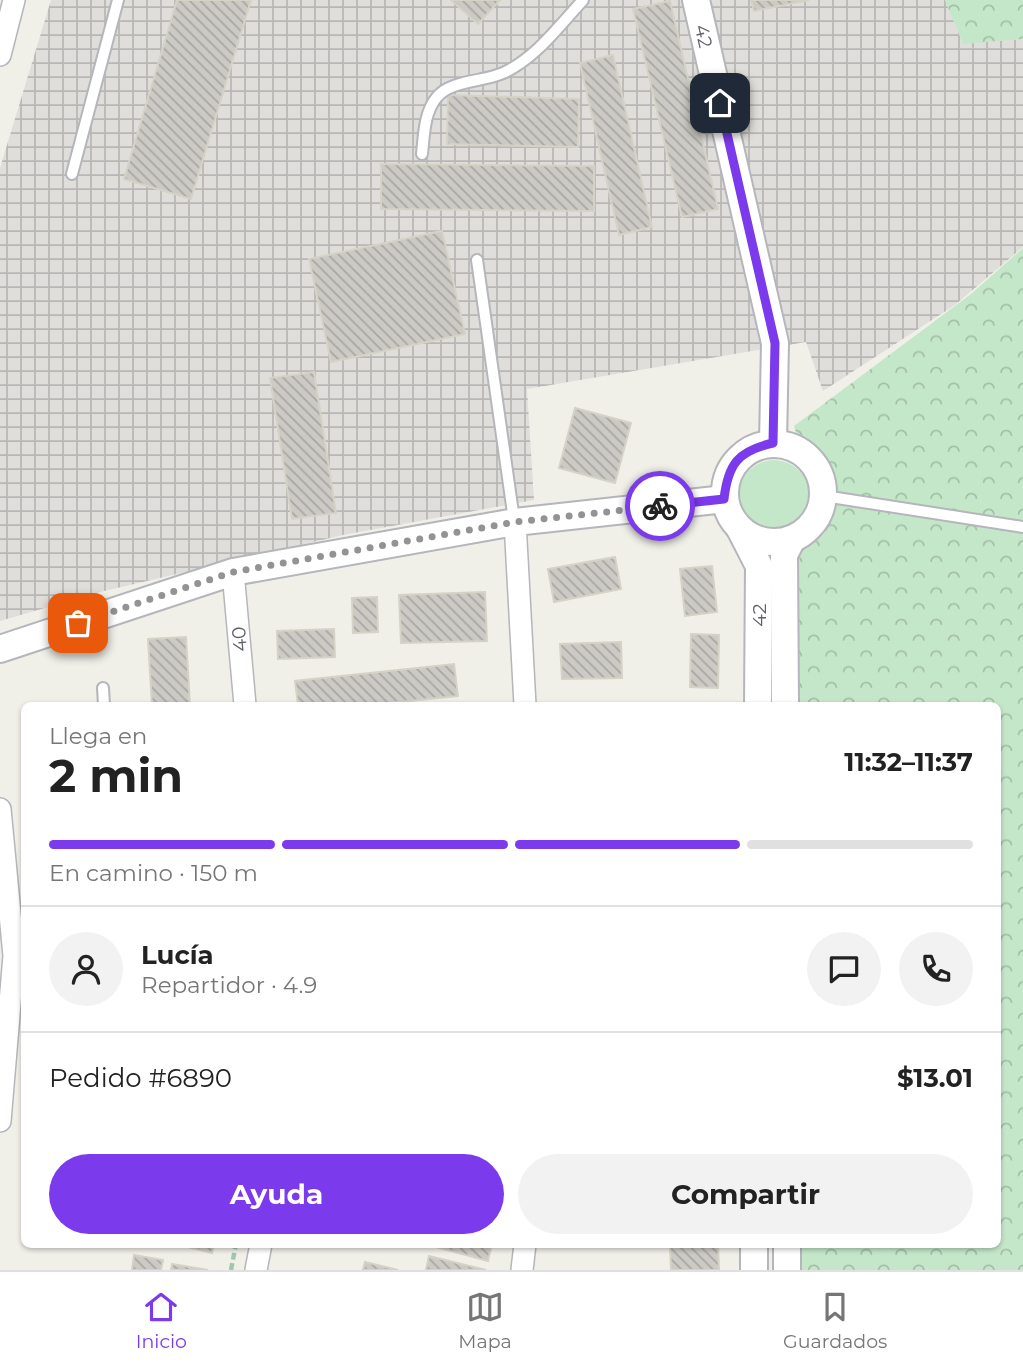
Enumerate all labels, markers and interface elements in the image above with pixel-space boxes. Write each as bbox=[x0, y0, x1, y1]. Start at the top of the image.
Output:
street label: 42 bbox=[690, 22, 717, 50]
pin bbox=[690, 73, 750, 133]
icon: home bbox=[701, 84, 739, 122]
courier bbox=[625, 471, 695, 541]
icon: bike bbox=[641, 487, 679, 525]
pin bbox=[48, 593, 108, 653]
street label: 42 bbox=[748, 603, 771, 627]
icon: bag bbox=[59, 604, 97, 642]
street label: 40 bbox=[227, 625, 252, 652]
text: Llega en bbox=[49, 722, 147, 750]
text: 11:32–11:37 bbox=[844, 746, 973, 778]
text: 2 min bbox=[49, 747, 183, 804]
text: En camino · 150 m bbox=[49, 859, 258, 887]
button: person bbox=[49, 932, 123, 1006]
button: chat bbox=[807, 932, 881, 1006]
button: phone bbox=[899, 932, 973, 1006]
text: Lucía bbox=[141, 939, 214, 971]
text: Repartidor · 4.9 bbox=[141, 971, 317, 999]
text: Pedido #6890 bbox=[49, 1062, 232, 1094]
text: $13.01 bbox=[897, 1062, 973, 1094]
button: Ayuda bbox=[49, 1154, 504, 1234]
button: Compartir bbox=[518, 1154, 973, 1234]
tab: Inicio bbox=[136, 1288, 187, 1353]
tab: Mapa bbox=[458, 1288, 512, 1353]
tab: Guardados bbox=[783, 1288, 887, 1353]

